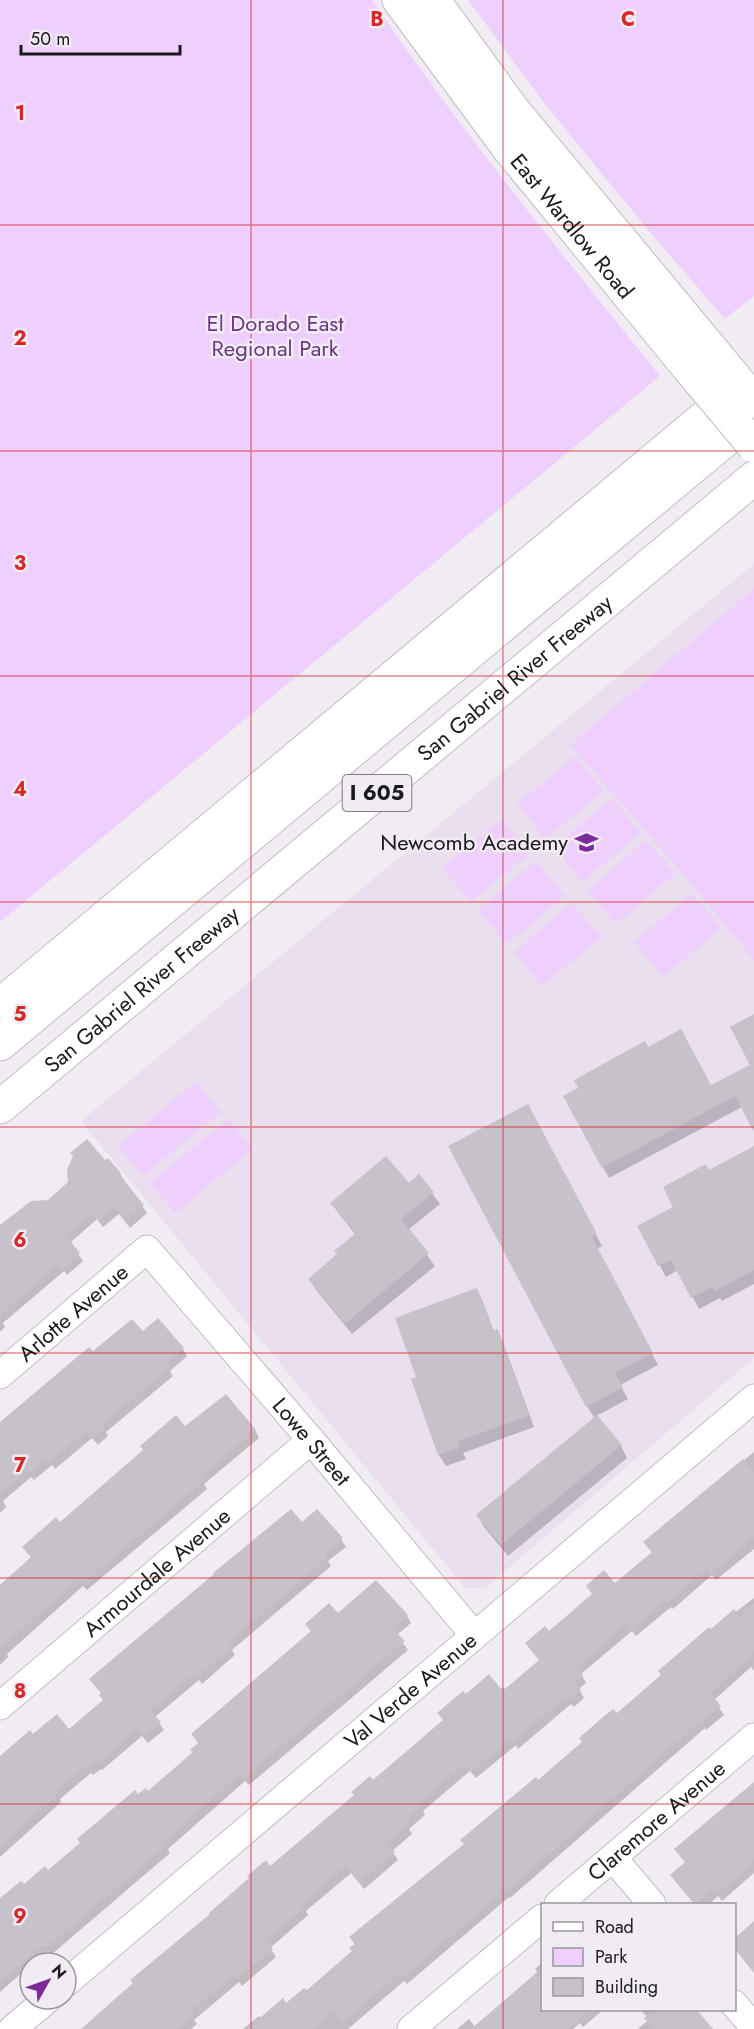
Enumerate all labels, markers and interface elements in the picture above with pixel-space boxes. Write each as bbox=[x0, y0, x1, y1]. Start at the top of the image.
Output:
text: B bbox=[370, 5, 384, 34]
text: C bbox=[621, 5, 635, 34]
scale bar bbox=[21, 18, 180, 56]
text: 50 m bbox=[30, 26, 70, 52]
text: 1 bbox=[15, 99, 25, 128]
street label: East Wardlow Road bbox=[503, 147, 642, 306]
park label: El Dorado East Regional Park bbox=[207, 307, 344, 364]
text: 2 bbox=[13, 324, 27, 353]
text: 3 bbox=[14, 549, 26, 578]
street label: San Gabriel River Freeway bbox=[410, 587, 619, 769]
text: 4 bbox=[13, 775, 27, 804]
road number: I 605 bbox=[342, 775, 412, 811]
place label: Newcomb Academy bbox=[380, 826, 568, 858]
school or university icon: Newcomb Academy bbox=[573, 829, 599, 855]
street label: San Gabriel River Freeway bbox=[37, 898, 246, 1080]
text: 5 bbox=[14, 1000, 27, 1029]
text: 6 bbox=[13, 1226, 27, 1255]
street label: Arlotte Avenue bbox=[11, 1256, 135, 1369]
street label: Lowe Street bbox=[265, 1390, 359, 1493]
text: 7 bbox=[14, 1451, 27, 1480]
street label: Armourdale Avenue bbox=[76, 1500, 237, 1644]
street label: Val Verde Avenue bbox=[337, 1624, 484, 1756]
text: 8 bbox=[14, 1677, 26, 1706]
street label: Claremore Avenue bbox=[580, 1752, 732, 1888]
text: 9 bbox=[13, 1902, 27, 1931]
legend bbox=[541, 1903, 736, 2011]
text: Road bbox=[595, 1914, 634, 1940]
text: Park bbox=[595, 1944, 627, 1970]
north arrow bbox=[18, 1951, 78, 2011]
text: N bbox=[46, 1959, 72, 1984]
text: Building bbox=[595, 1974, 658, 2000]

